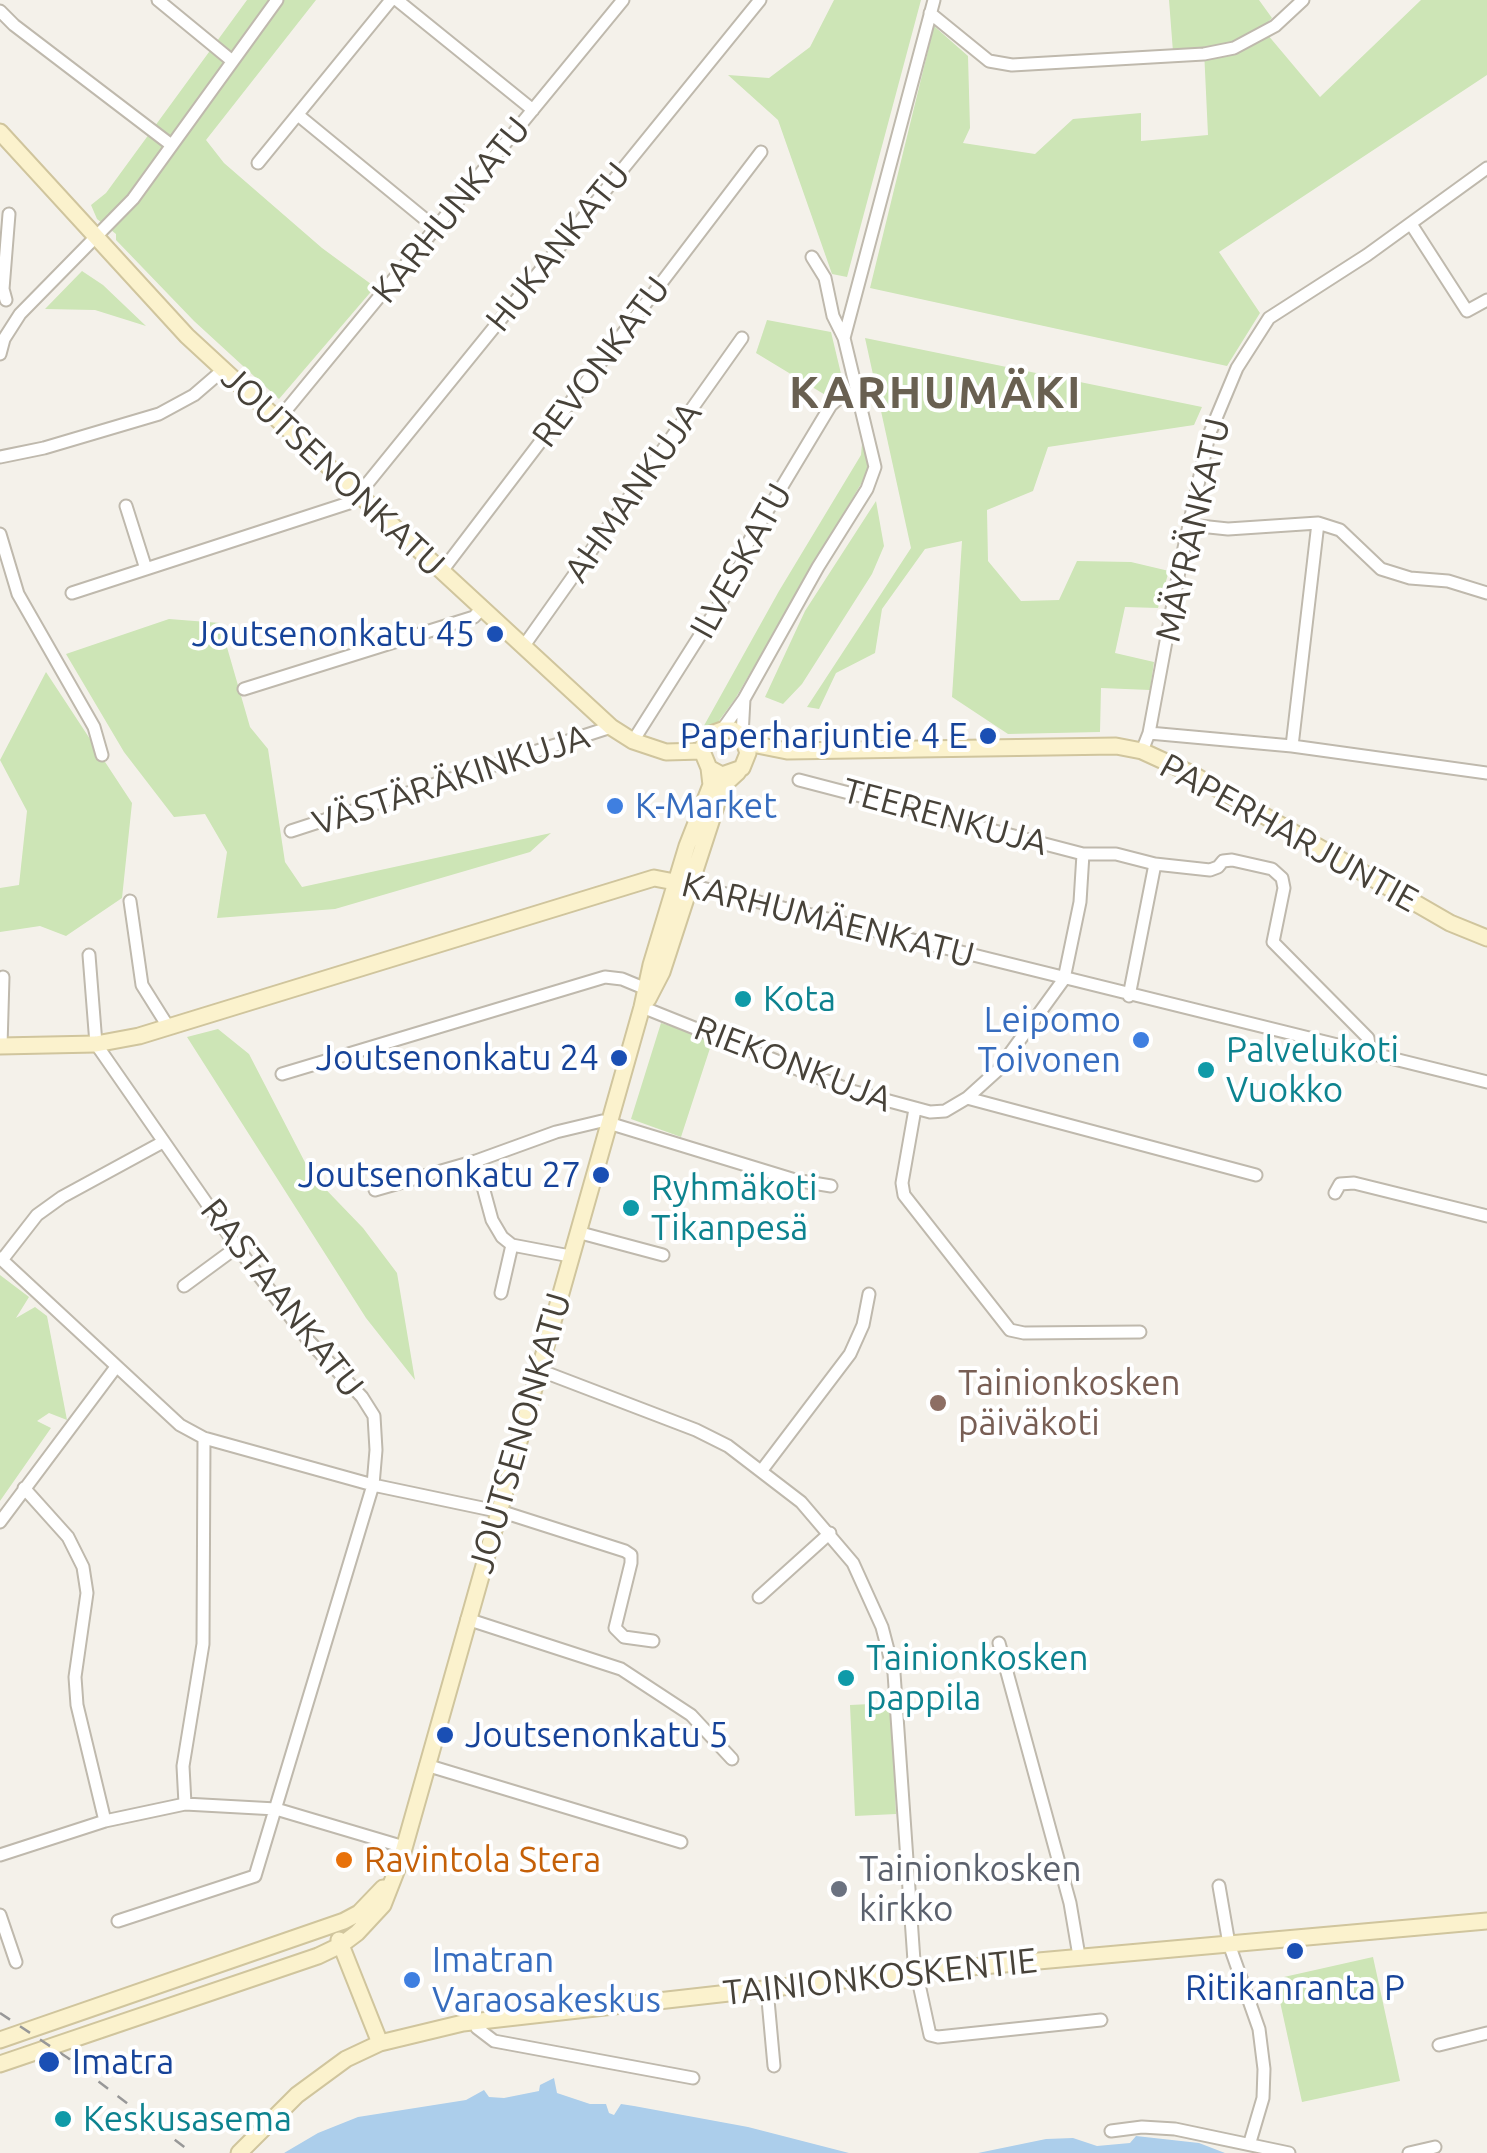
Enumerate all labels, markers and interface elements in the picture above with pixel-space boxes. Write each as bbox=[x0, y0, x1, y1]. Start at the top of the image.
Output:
street label: KARHUNKATU bbox=[363, 109, 539, 311]
street label: HUKANKATU bbox=[477, 154, 639, 340]
street label: REVONKATU bbox=[523, 269, 679, 455]
street label: JOUTSENONKATU bbox=[213, 357, 453, 585]
district label: KARHUMÄKI bbox=[789, 366, 1083, 420]
street label: AHMANKUJA bbox=[555, 394, 711, 590]
street label: MÄYRÄNKATU bbox=[1147, 414, 1239, 646]
street label: ILVESKATU bbox=[681, 476, 801, 646]
place label: Joutsenonkatu 45 bbox=[192, 613, 475, 655]
marker: Joutsenonkatu 45 bbox=[484, 623, 506, 645]
place label: Paperharjuntie 4 E bbox=[680, 715, 968, 757]
street label: VÄSTÄRÄKINKUJA bbox=[307, 716, 595, 844]
marker: Paperharjuntie 4 E bbox=[977, 725, 999, 747]
street label: PAPERHARJUNTIE bbox=[1153, 745, 1425, 921]
street label: TEERENKUJA bbox=[838, 770, 1052, 864]
place label: K-Market bbox=[635, 785, 777, 827]
marker: K-Market bbox=[604, 795, 626, 817]
street label: KARHUMÄENKATU bbox=[677, 863, 979, 977]
place label: Kota bbox=[763, 978, 836, 1020]
marker: Kota bbox=[732, 988, 754, 1010]
place label: Leipomo Toivonen bbox=[978, 999, 1121, 1081]
street label: RIEKONKUJA bbox=[688, 1007, 898, 1121]
marker: Leipomo Toivonen bbox=[1130, 1029, 1152, 1051]
place label: Palvelukoti Vuokko bbox=[1226, 1029, 1399, 1111]
place label: Joutsenonkatu 24 bbox=[316, 1037, 599, 1079]
marker: Joutsenonkatu 24 bbox=[608, 1047, 630, 1069]
marker: Palvelukoti Vuokko bbox=[1195, 1059, 1217, 1081]
place label: Joutsenonkatu 27 bbox=[298, 1154, 581, 1196]
marker: Joutsenonkatu 27 bbox=[590, 1164, 612, 1186]
place label: Ryhmäkoti Tikanpesä bbox=[651, 1167, 818, 1249]
street label: RASTAANKATU bbox=[191, 1190, 373, 1406]
marker: Ryhmäkoti Tikanpesä bbox=[620, 1197, 642, 1219]
street label: JOUTSENONKATU bbox=[460, 1288, 580, 1578]
place label: Tainionkosken päiväkoti bbox=[958, 1362, 1181, 1444]
marker: Tainionkosken päiväkoti bbox=[927, 1392, 949, 1414]
place label: Tainionkosken pappila bbox=[866, 1637, 1089, 1719]
marker: Tainionkosken pappila bbox=[835, 1667, 857, 1689]
place label: Joutsenonkatu 5 bbox=[465, 1714, 729, 1756]
marker: Joutsenonkatu 5 bbox=[434, 1724, 456, 1746]
place label: Ravintola Stera bbox=[364, 1839, 601, 1881]
place label: Tainionkosken kirkko bbox=[859, 1848, 1082, 1930]
marker: Ravintola Stera bbox=[333, 1849, 355, 1871]
marker: Tainionkosken kirkko bbox=[828, 1878, 850, 1900]
place label: Imatran Varaosakeskus bbox=[432, 1939, 661, 2021]
street label: TAINIONKOSKENTIE bbox=[721, 1940, 1039, 2014]
marker: Ritikanranta P bbox=[1284, 1940, 1306, 1962]
place label: Ritikanranta P bbox=[1185, 1967, 1405, 2009]
marker: Imatran Varaosakeskus bbox=[401, 1969, 423, 1991]
place label: Imatra bbox=[72, 2041, 174, 2083]
marker: Imatra bbox=[36, 2049, 62, 2075]
place label: Keskusasema bbox=[83, 2098, 292, 2140]
marker: Keskusasema bbox=[52, 2108, 74, 2130]

